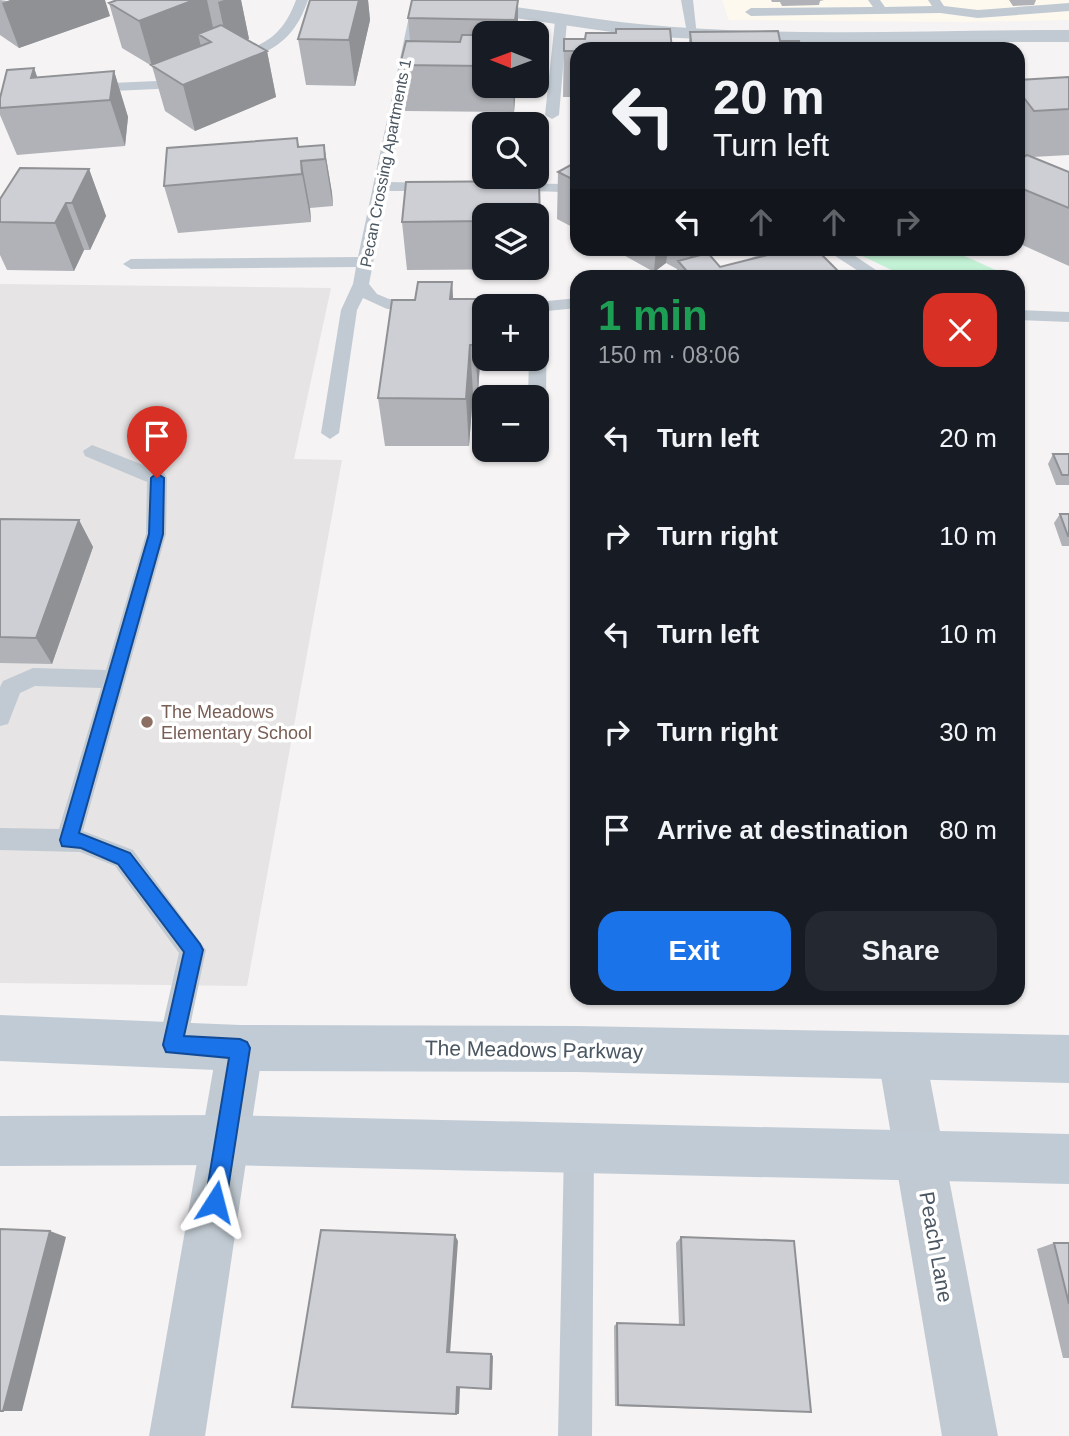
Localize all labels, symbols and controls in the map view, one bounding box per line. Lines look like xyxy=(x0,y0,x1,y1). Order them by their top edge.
north arrow xyxy=(472,21,550,98)
map controls xyxy=(472,21,549,462)
street label: Pecan Crossing Apartments 1 xyxy=(357,57,414,269)
icon: left xyxy=(598,70,689,161)
text: 20 m xyxy=(713,70,825,124)
button: search xyxy=(472,112,549,189)
text: Turn left xyxy=(713,127,829,163)
button: layers xyxy=(472,203,549,280)
icon: left xyxy=(669,203,707,241)
icon: ahead xyxy=(742,203,780,241)
icon: ahead xyxy=(815,203,853,241)
icon: right xyxy=(888,203,926,241)
text: 1 min xyxy=(598,292,708,339)
button: close xyxy=(923,293,997,367)
button: + xyxy=(472,294,549,371)
text: 150 m · 08:06 xyxy=(598,342,740,368)
button: − xyxy=(472,385,549,462)
pin xyxy=(127,406,187,478)
icon: arrive xyxy=(138,417,176,455)
icon: left xyxy=(598,419,636,457)
text: Turn left xyxy=(657,423,759,453)
text: 20 m xyxy=(939,423,997,453)
icon: right xyxy=(598,517,636,555)
text: Turn right xyxy=(657,521,778,551)
text: 10 m xyxy=(939,521,997,551)
icon: left xyxy=(598,615,636,653)
text: Turn left xyxy=(657,619,759,649)
text: 10 m xyxy=(939,619,997,649)
place label: The Meadows Elementary School xyxy=(161,702,312,743)
icon: right xyxy=(598,713,636,751)
marker: The Meadows Elementary School xyxy=(139,714,155,730)
text: Turn right xyxy=(657,717,778,747)
text: 30 m xyxy=(939,717,997,747)
icon: arrive xyxy=(598,811,636,849)
text: Arrive at destination xyxy=(657,815,908,845)
text: 80 m xyxy=(939,815,997,845)
button: Exit xyxy=(598,911,791,991)
button: Share xyxy=(805,911,997,991)
street label: The Meadows Parkway xyxy=(425,1036,644,1063)
position arrow xyxy=(178,1165,252,1239)
street label: Peach Lane xyxy=(915,1190,958,1304)

